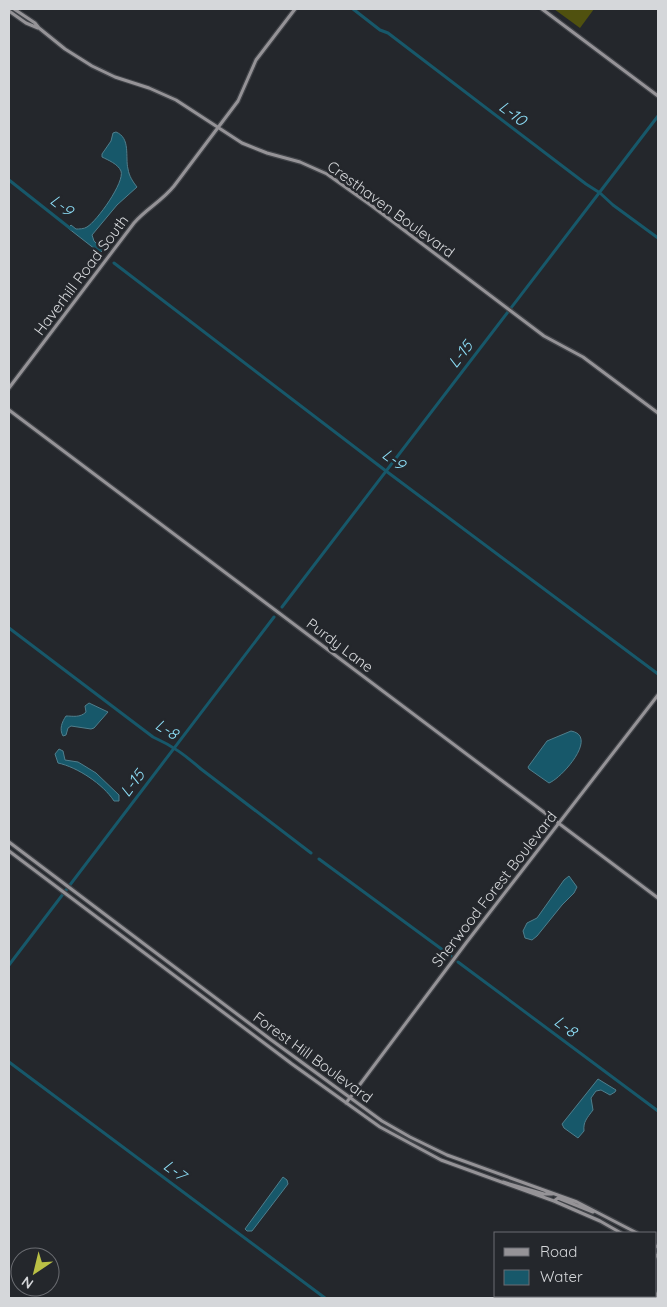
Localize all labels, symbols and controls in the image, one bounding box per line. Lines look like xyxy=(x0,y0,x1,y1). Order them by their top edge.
water label: L-10 xyxy=(495,96,532,131)
street label: Cresthaven Boulevard xyxy=(324,156,458,262)
water label: L-9 xyxy=(47,190,79,221)
street label: Haverhill Road South xyxy=(30,211,132,339)
water label: L-15 xyxy=(443,335,478,371)
water label: L-9 xyxy=(379,444,411,475)
street label: Purdy Lane xyxy=(303,614,377,676)
water label: L-8 xyxy=(152,714,183,744)
water label: L-15 xyxy=(115,764,150,800)
street label: Sherwood Forest Boulevard xyxy=(427,807,561,971)
street label: Forest Hill Boulevard xyxy=(250,1007,376,1107)
water label: L-8 xyxy=(551,1011,582,1042)
water label: L-7 xyxy=(160,1155,192,1187)
legend xyxy=(494,1232,657,1297)
text: Road xyxy=(540,1242,577,1261)
north arrow xyxy=(10,1247,60,1297)
text: Water xyxy=(540,1267,583,1286)
text: N xyxy=(18,1272,37,1293)

